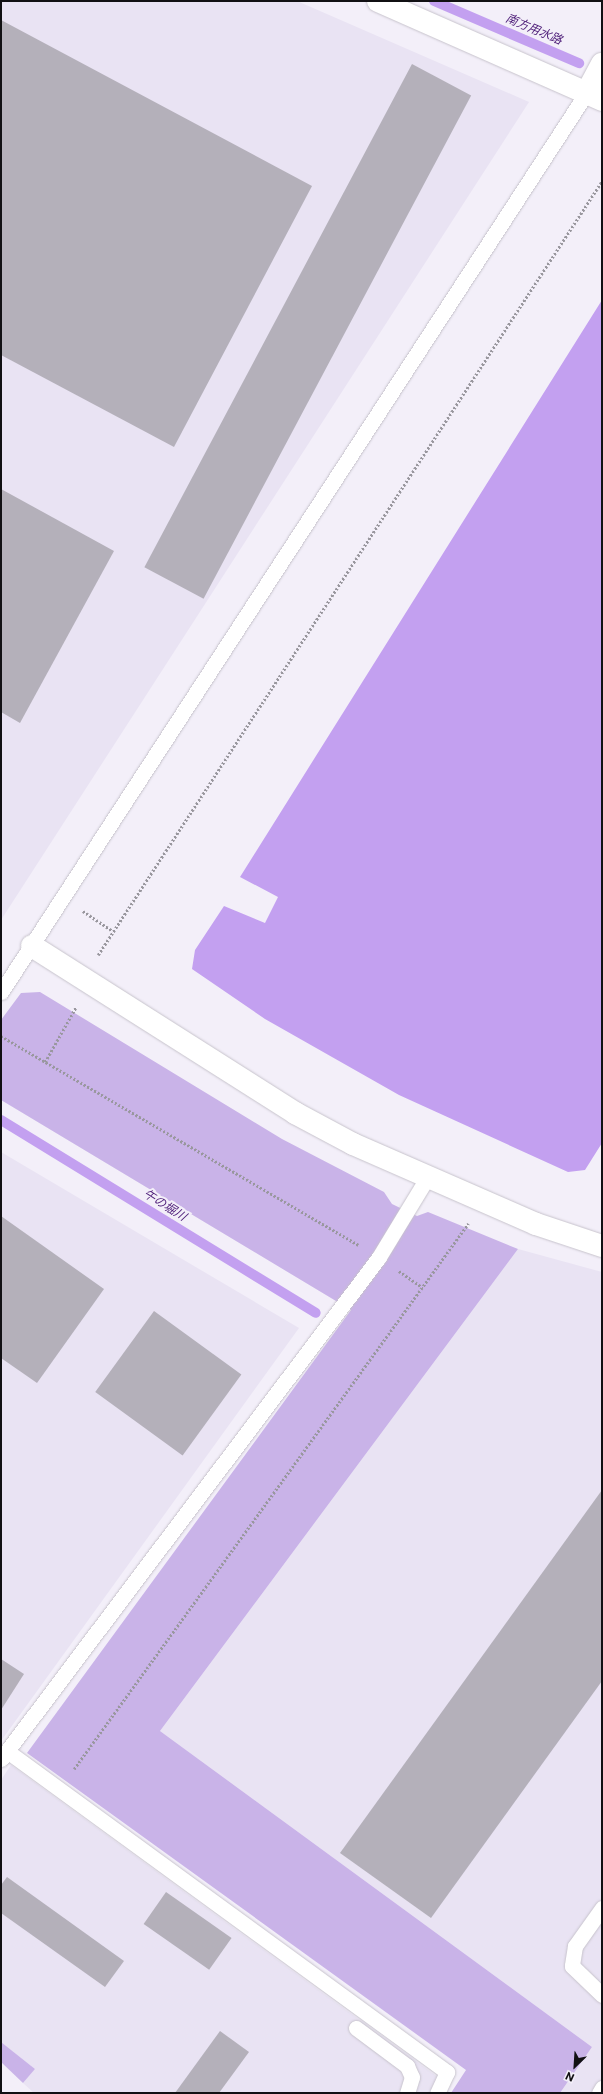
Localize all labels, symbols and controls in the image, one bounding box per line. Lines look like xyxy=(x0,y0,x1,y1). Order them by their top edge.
water label: 南方用水路 xyxy=(504,11,564,47)
water label: 午の堀川 xyxy=(141,1186,189,1224)
north arrow xyxy=(555,2046,595,2086)
text: N xyxy=(563,2070,576,2085)

